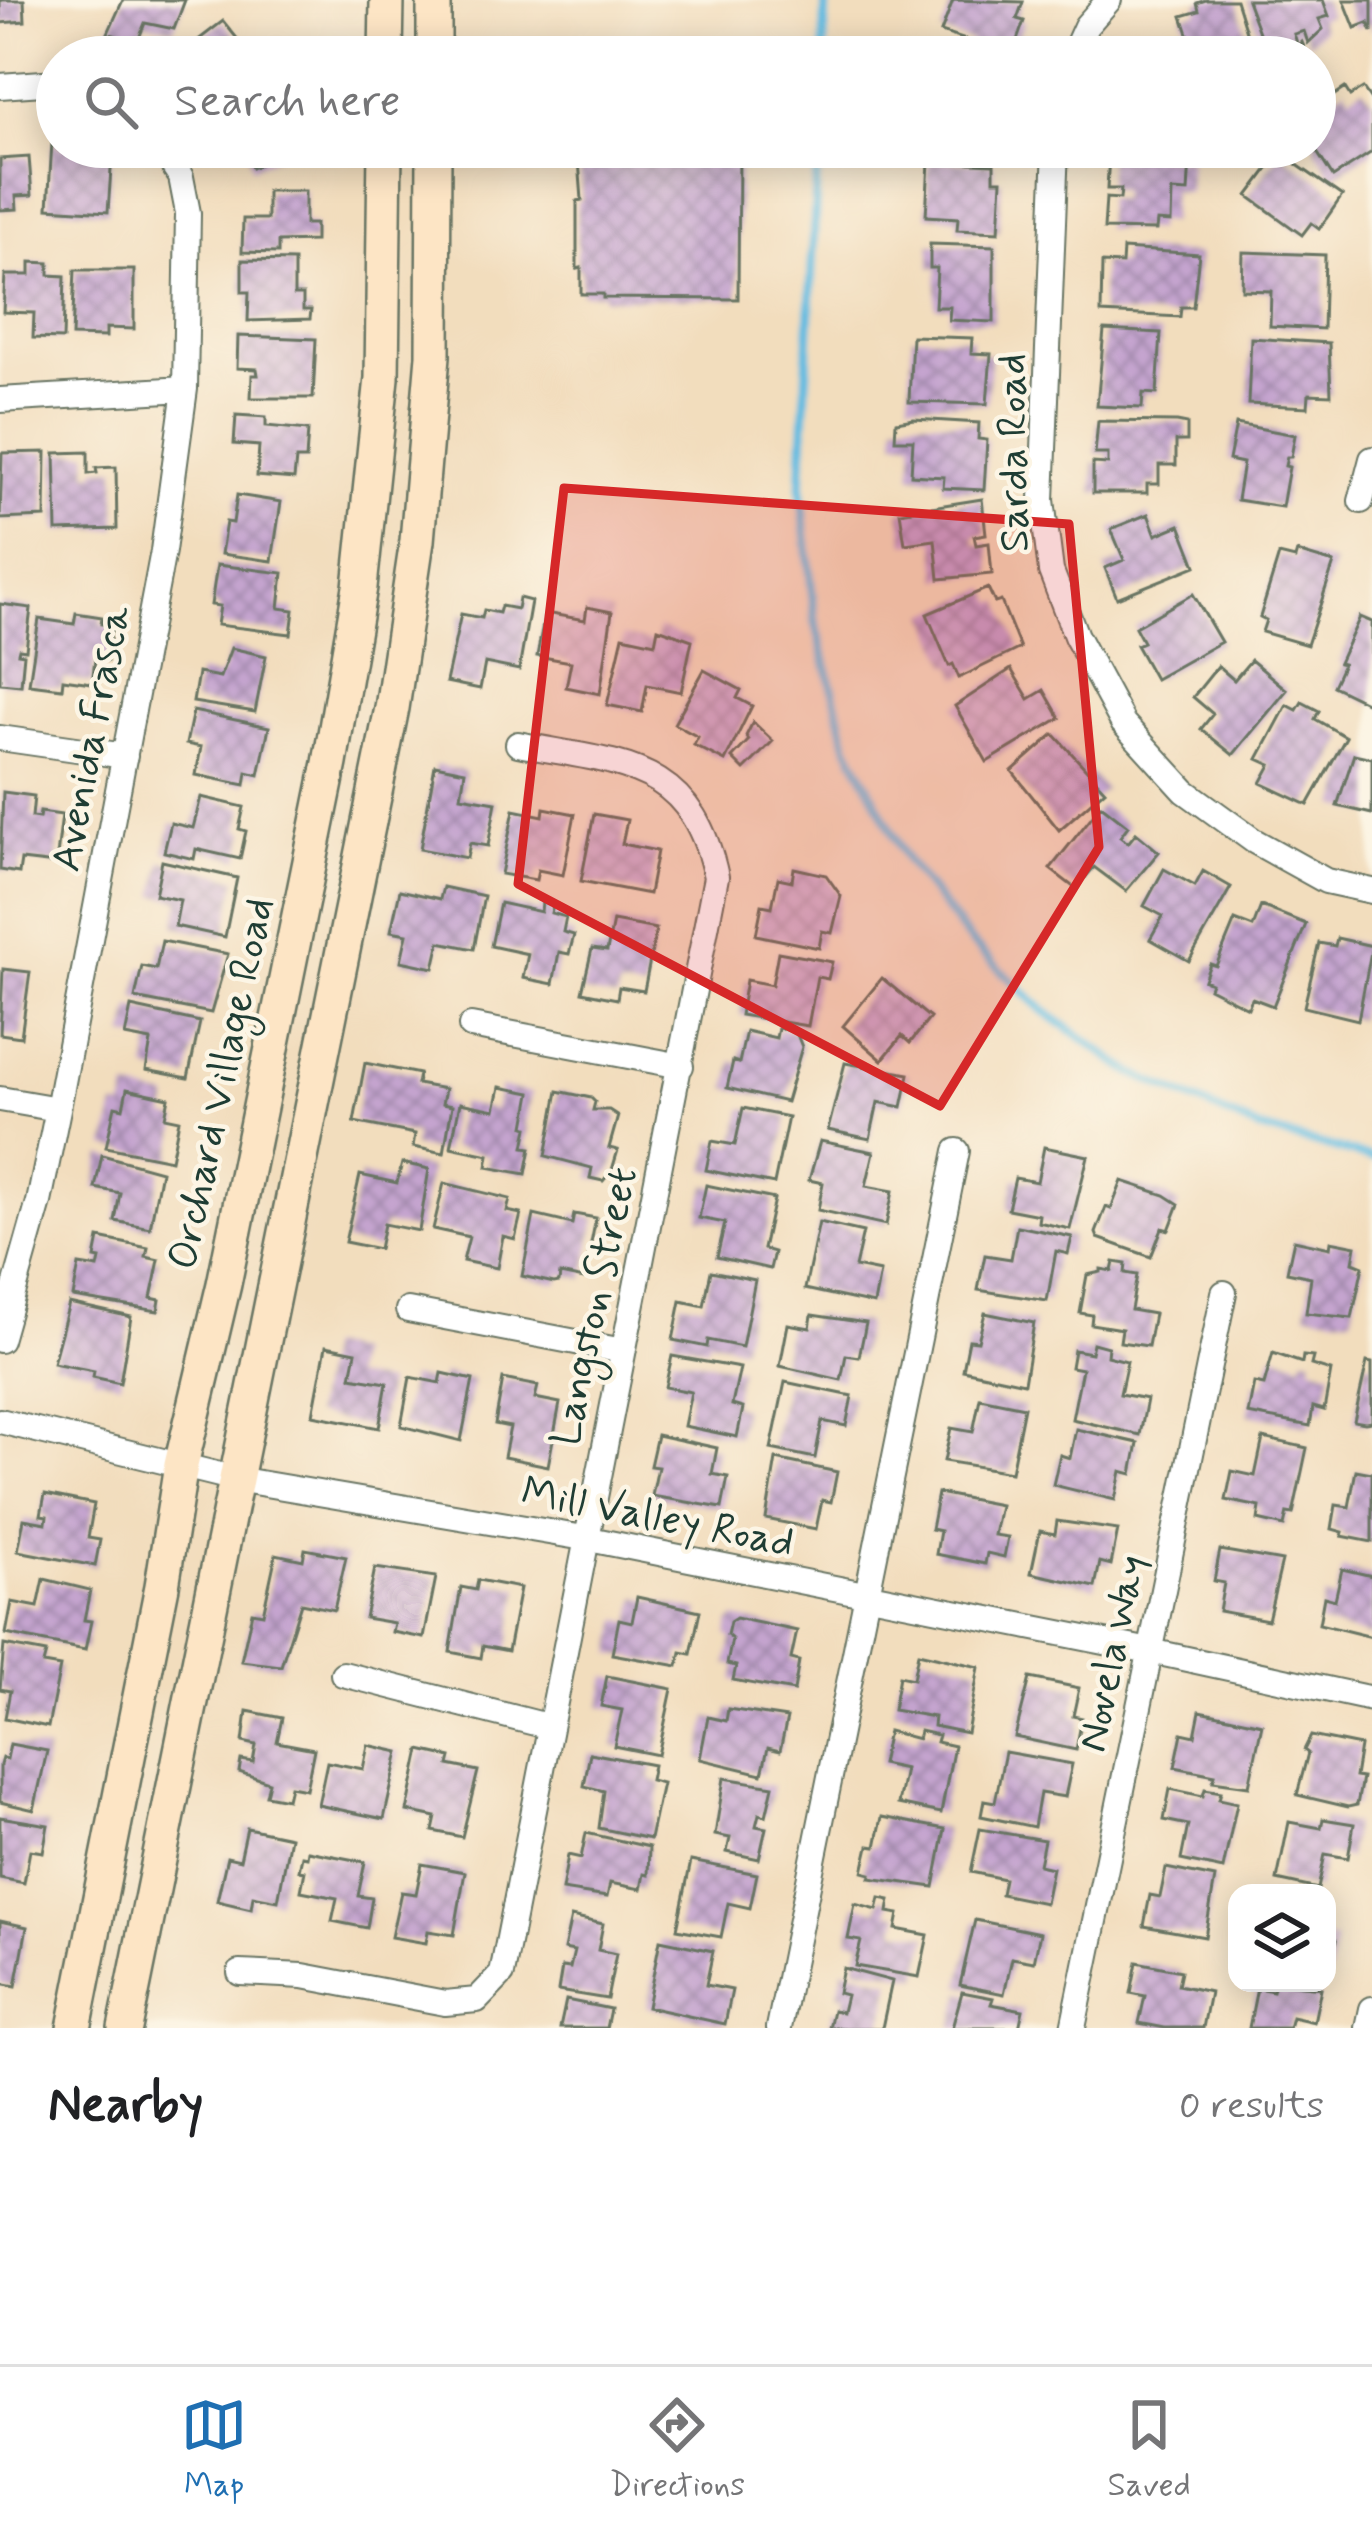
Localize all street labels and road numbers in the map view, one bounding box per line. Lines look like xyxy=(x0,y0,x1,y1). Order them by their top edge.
street label: Sarda Road xyxy=(985,353,1044,553)
street label: Avenida Frasca xyxy=(40,600,145,876)
street label: Orchard Village Road xyxy=(156,893,292,1275)
street label: Langston Street xyxy=(539,1162,655,1452)
street label: Mill Valley Road xyxy=(516,1465,798,1572)
street label: Novela Way xyxy=(1066,1550,1161,1757)

